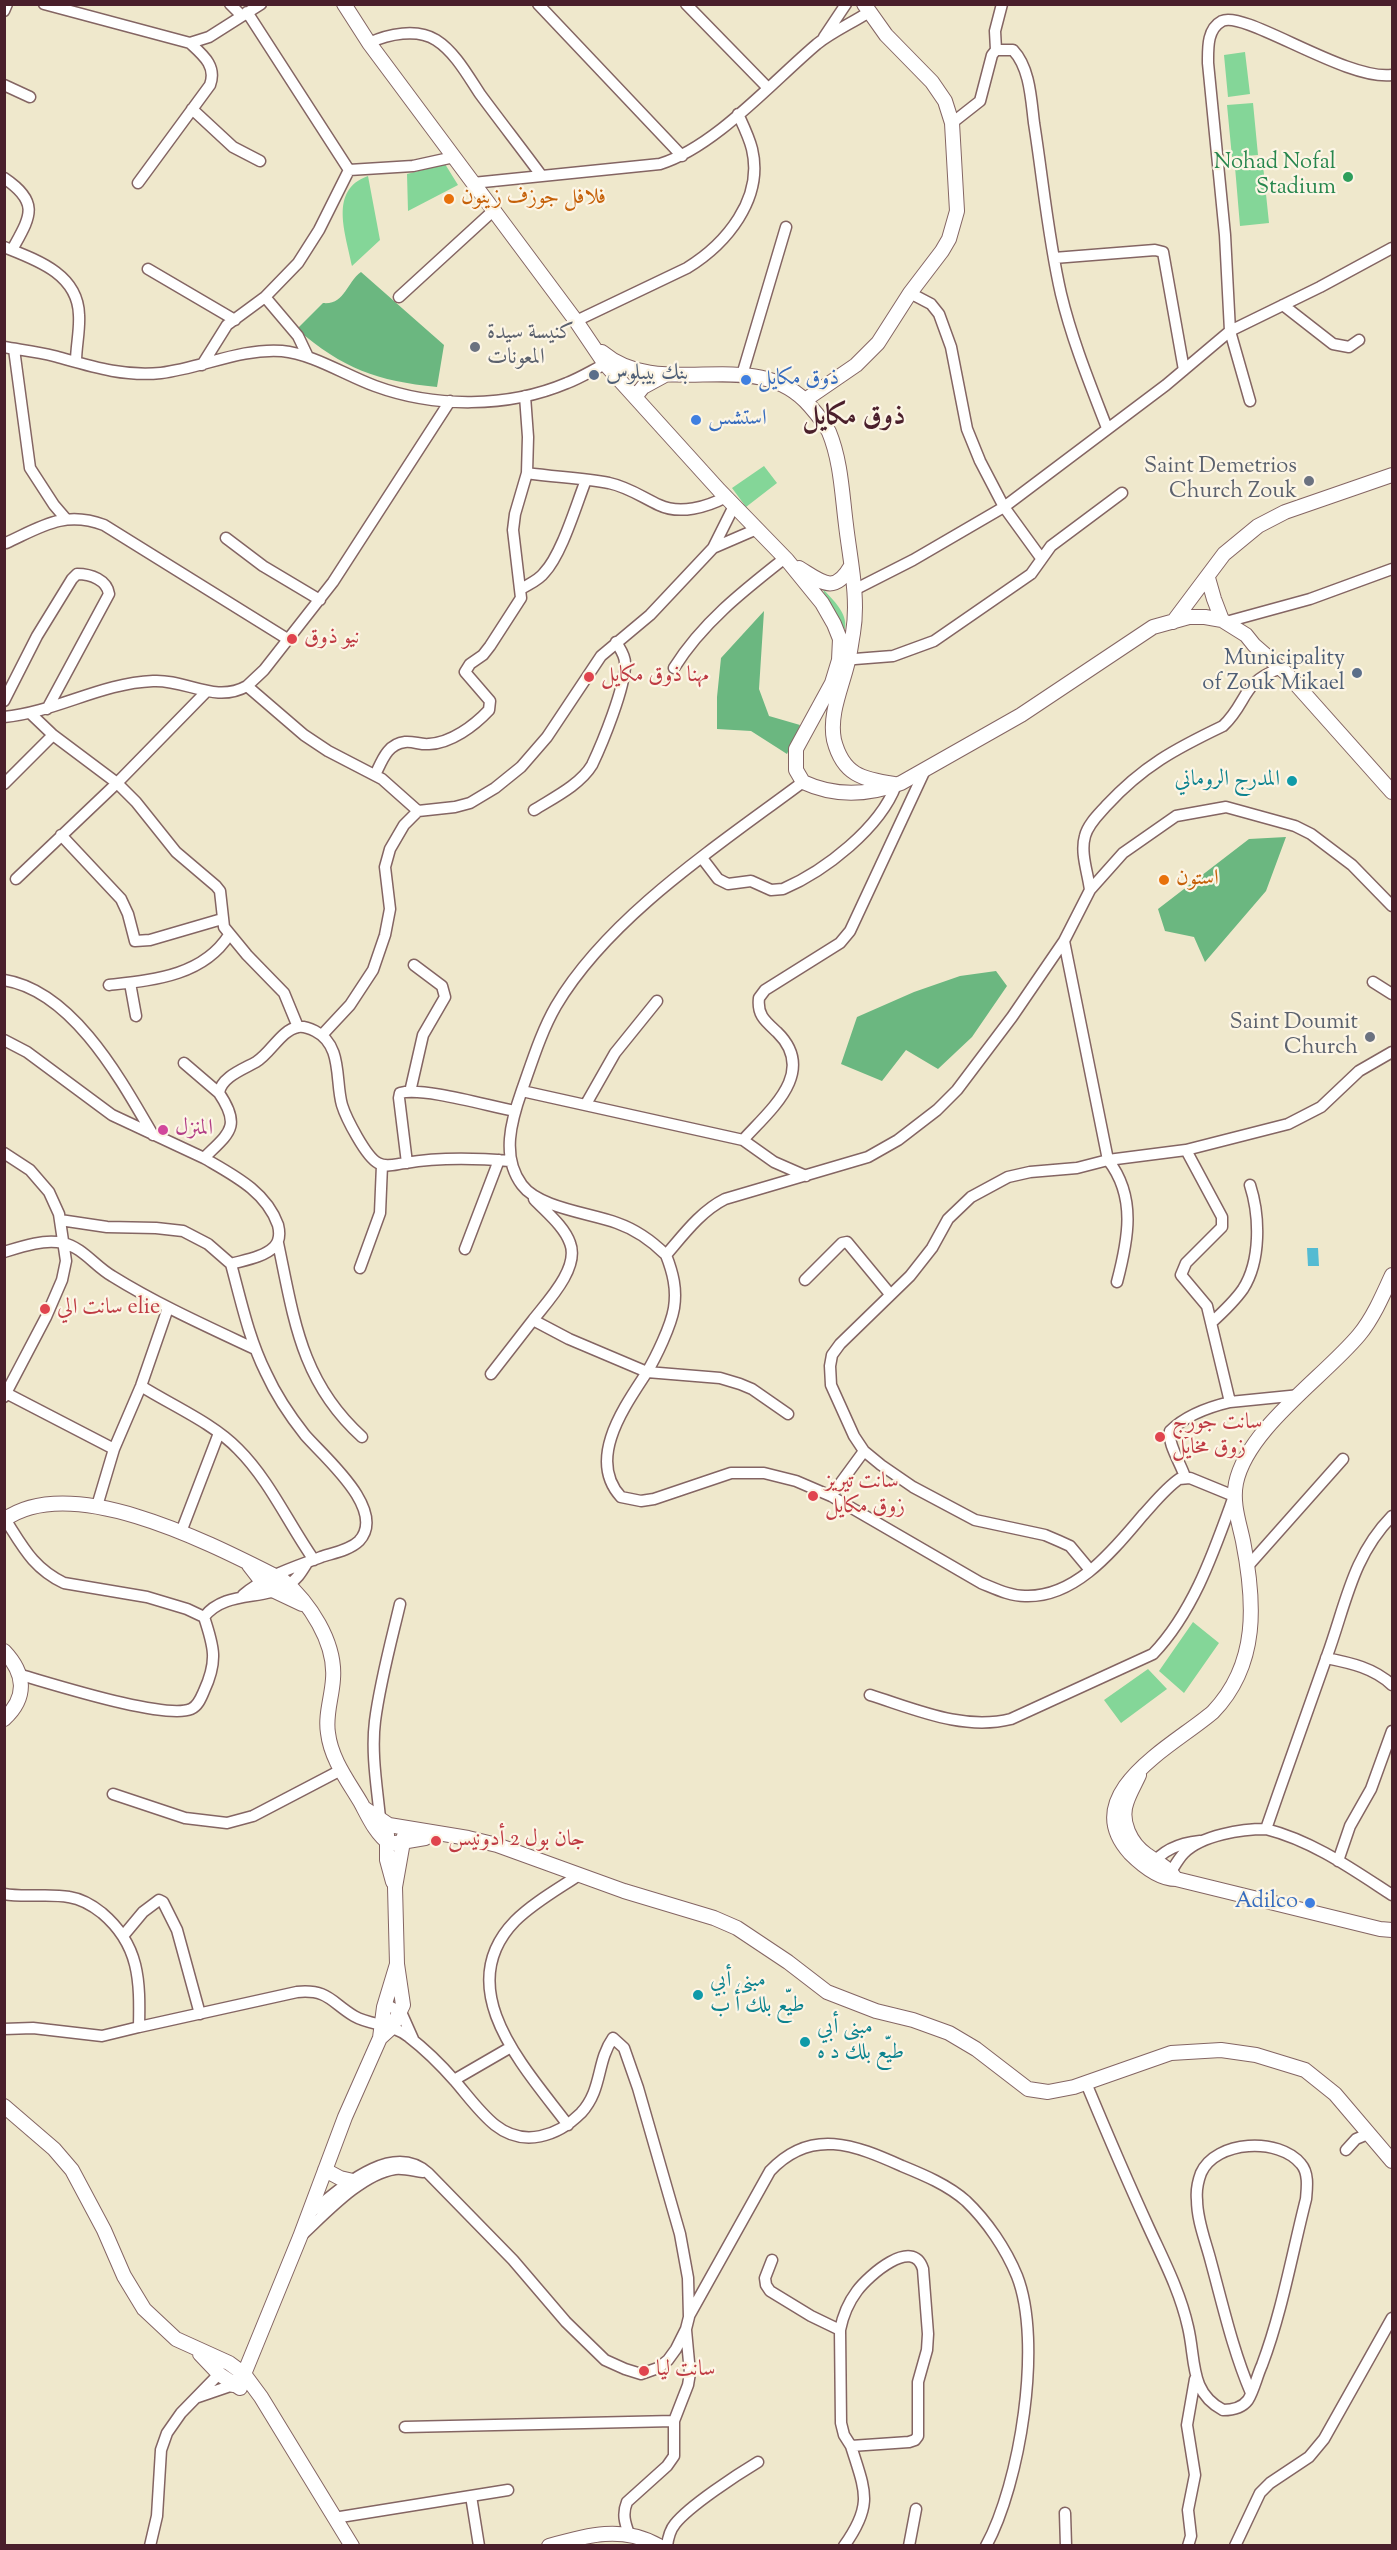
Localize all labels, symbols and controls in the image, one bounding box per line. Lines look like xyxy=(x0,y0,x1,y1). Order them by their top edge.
place label: Nohad Nofal Stadium xyxy=(1214,151,1336,202)
marker: Nohad Nofal Stadium xyxy=(1341,170,1355,184)
place label: فلافل جوزف زينون xyxy=(461,186,606,212)
marker: فلافل جوزف زينون xyxy=(442,192,456,206)
place label: كنيسة سيدة المعونات xyxy=(487,321,574,372)
marker: كنيسة سيدة المعونات xyxy=(468,340,482,354)
place label: بنك بيبلوس xyxy=(606,362,688,388)
place label: ذوق مكايل xyxy=(758,367,839,393)
marker: بنك بيبلوس xyxy=(587,368,601,382)
marker: ذوق مكايل xyxy=(739,373,753,387)
district label: ذوق مكايل xyxy=(802,402,906,436)
place label: استشس xyxy=(708,407,767,433)
marker: استشس xyxy=(689,413,703,427)
place label: Saint Demetrios Church Zouk xyxy=(1144,455,1297,506)
marker: Saint Demetrios Church Zouk xyxy=(1302,474,1316,488)
place label: نيو ذوق xyxy=(304,626,360,652)
marker: نيو ذوق xyxy=(285,632,299,646)
place label: Municipality of Zouk Mikael xyxy=(1202,647,1345,698)
place label: مهنا ذوق مكايل xyxy=(601,664,709,690)
marker: Municipality of Zouk Mikael xyxy=(1350,666,1364,680)
marker: مهنا ذوق مكايل xyxy=(582,670,596,684)
place label: المدرج الروماني xyxy=(1175,768,1280,794)
marker: المدرج الروماني xyxy=(1285,774,1299,788)
place label: استون xyxy=(1176,867,1219,893)
marker: استون xyxy=(1157,873,1171,887)
place label: Saint Doumit Church xyxy=(1230,1011,1358,1062)
marker: Saint Doumit Church xyxy=(1363,1030,1377,1044)
place label: المنزل xyxy=(175,1117,213,1143)
marker: المنزل xyxy=(156,1123,170,1137)
place label: سانت الي elie xyxy=(57,1296,160,1322)
marker: سانت الي elie xyxy=(38,1302,52,1316)
place label: سانت جورج زوق مخايل xyxy=(1172,1411,1263,1462)
marker: سانت جورج زوق مخايل xyxy=(1153,1430,1167,1444)
place label: سانت تيريز زوق مكايل xyxy=(825,1470,905,1522)
marker: سانت تيريز زوق مكايل xyxy=(806,1489,820,1503)
place label: جان بول 2 أدونيس xyxy=(448,1828,585,1854)
marker: جان بول 2 أدونيس xyxy=(429,1834,443,1848)
place label: Adilco xyxy=(1235,1890,1298,1916)
marker: Adilco xyxy=(1303,1896,1317,1910)
place label: مبنى أبي طيّع بلك أ ب xyxy=(710,1969,805,2020)
marker: مبنى أبي طيّع بلك أ ب xyxy=(691,1988,705,2002)
place label: مبنى أبي طيّع بلك د ه xyxy=(817,2016,904,2068)
marker: مبنى أبي طيّع بلك د ه xyxy=(798,2035,812,2049)
place label: سانت ليا xyxy=(656,2358,715,2384)
marker: سانت ليا xyxy=(637,2364,651,2378)

